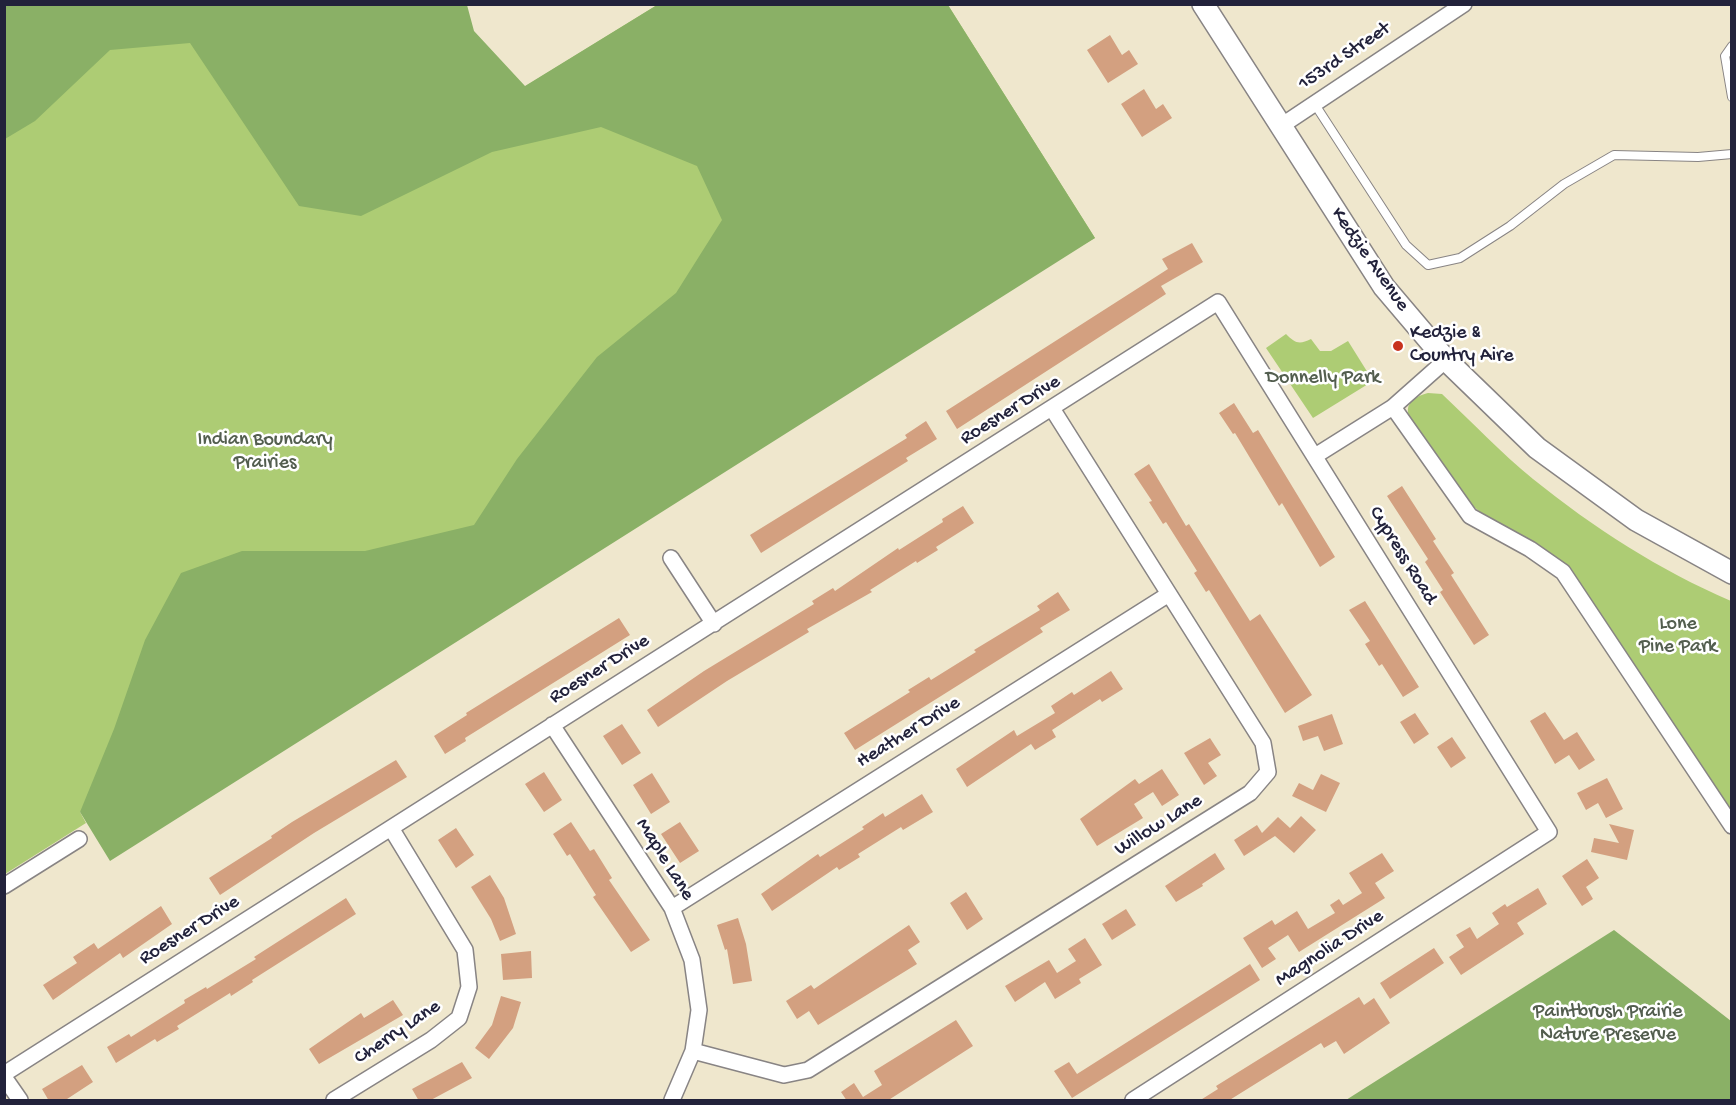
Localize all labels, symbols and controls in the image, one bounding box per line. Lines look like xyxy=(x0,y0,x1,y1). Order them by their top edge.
street label: 153rd Street xyxy=(1294,17,1396,97)
street label: Kedzie Avenue xyxy=(1324,203,1414,317)
place label: Kedzie & Country Aire xyxy=(1410,322,1513,369)
marker: Kedzie & Country Aire xyxy=(1391,339,1405,353)
park label: Donnelly Park xyxy=(1266,367,1380,391)
street label: Roesner Drive xyxy=(956,371,1066,451)
park label: Indian Boundary Prairies xyxy=(198,429,332,476)
street label: Cypress Road xyxy=(1362,503,1442,609)
park label: Lone Pine Park xyxy=(1639,613,1717,660)
street label: Roesner Drive xyxy=(545,630,655,710)
street label: Heather Drive xyxy=(853,692,965,774)
street label: Willow Lane xyxy=(1111,790,1207,862)
street label: Maple Lane xyxy=(629,814,699,906)
street label: Roesner Drive xyxy=(135,891,245,971)
street label: Magnolia Drive xyxy=(1271,905,1389,993)
street label: Cherry Lane xyxy=(350,995,446,1071)
park label: Paintbrush Prairie Nature Preserve xyxy=(1533,1001,1683,1048)

